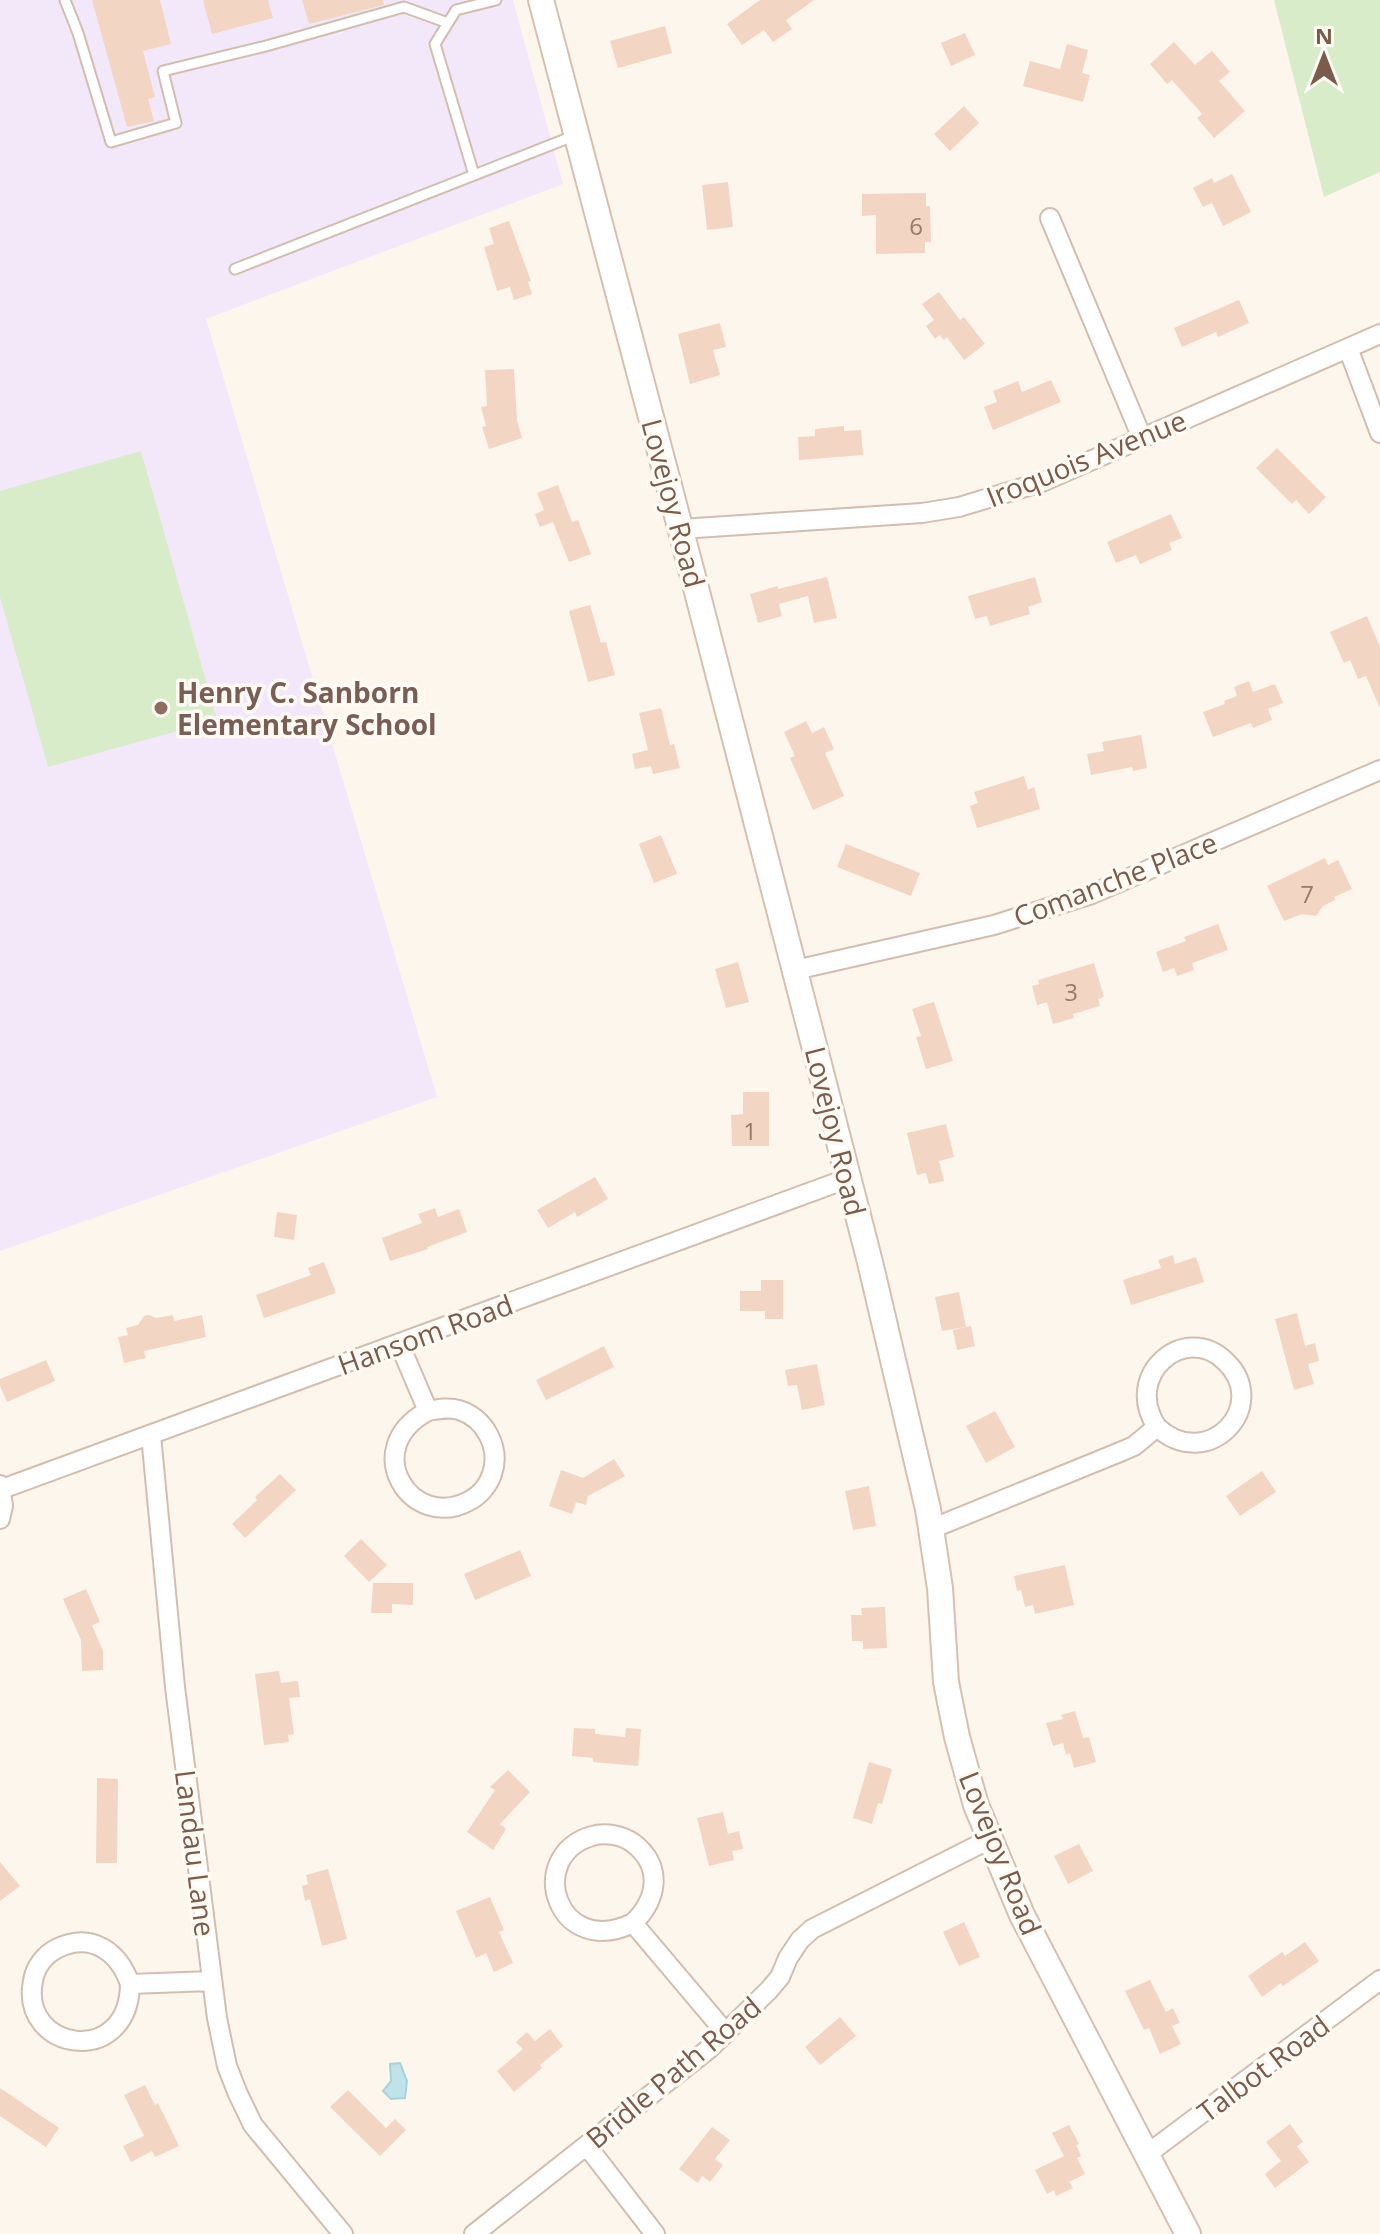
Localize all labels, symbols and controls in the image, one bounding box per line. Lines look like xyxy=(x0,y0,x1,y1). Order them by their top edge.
north arrow xyxy=(1284,16,1364,96)
text: N xyxy=(1315,20,1333,50)
house number: 6 xyxy=(909,209,923,242)
street label: Iroquois Avenue xyxy=(980,401,1192,515)
street label: Lovejoy Road xyxy=(633,414,715,592)
place label: Henry C. Sanborn Elementary School xyxy=(177,673,437,743)
marker: Henry C. Sanborn Elementary School xyxy=(152,699,170,717)
street label: Comanche Place xyxy=(1008,823,1222,935)
house number: 7 xyxy=(1300,877,1314,910)
house number: 3 xyxy=(1064,975,1078,1008)
street label: Lovejoy Road xyxy=(797,1042,875,1220)
house number: 1 xyxy=(743,1114,757,1147)
street label: Hansom Road xyxy=(332,1285,518,1383)
street label: Lovejoy Road xyxy=(951,1766,1051,1940)
street label: Landau Lane xyxy=(167,1768,225,1938)
street label: Bridle Path Road xyxy=(578,1988,768,2156)
street label: Talbot Road xyxy=(1189,2006,1337,2130)

